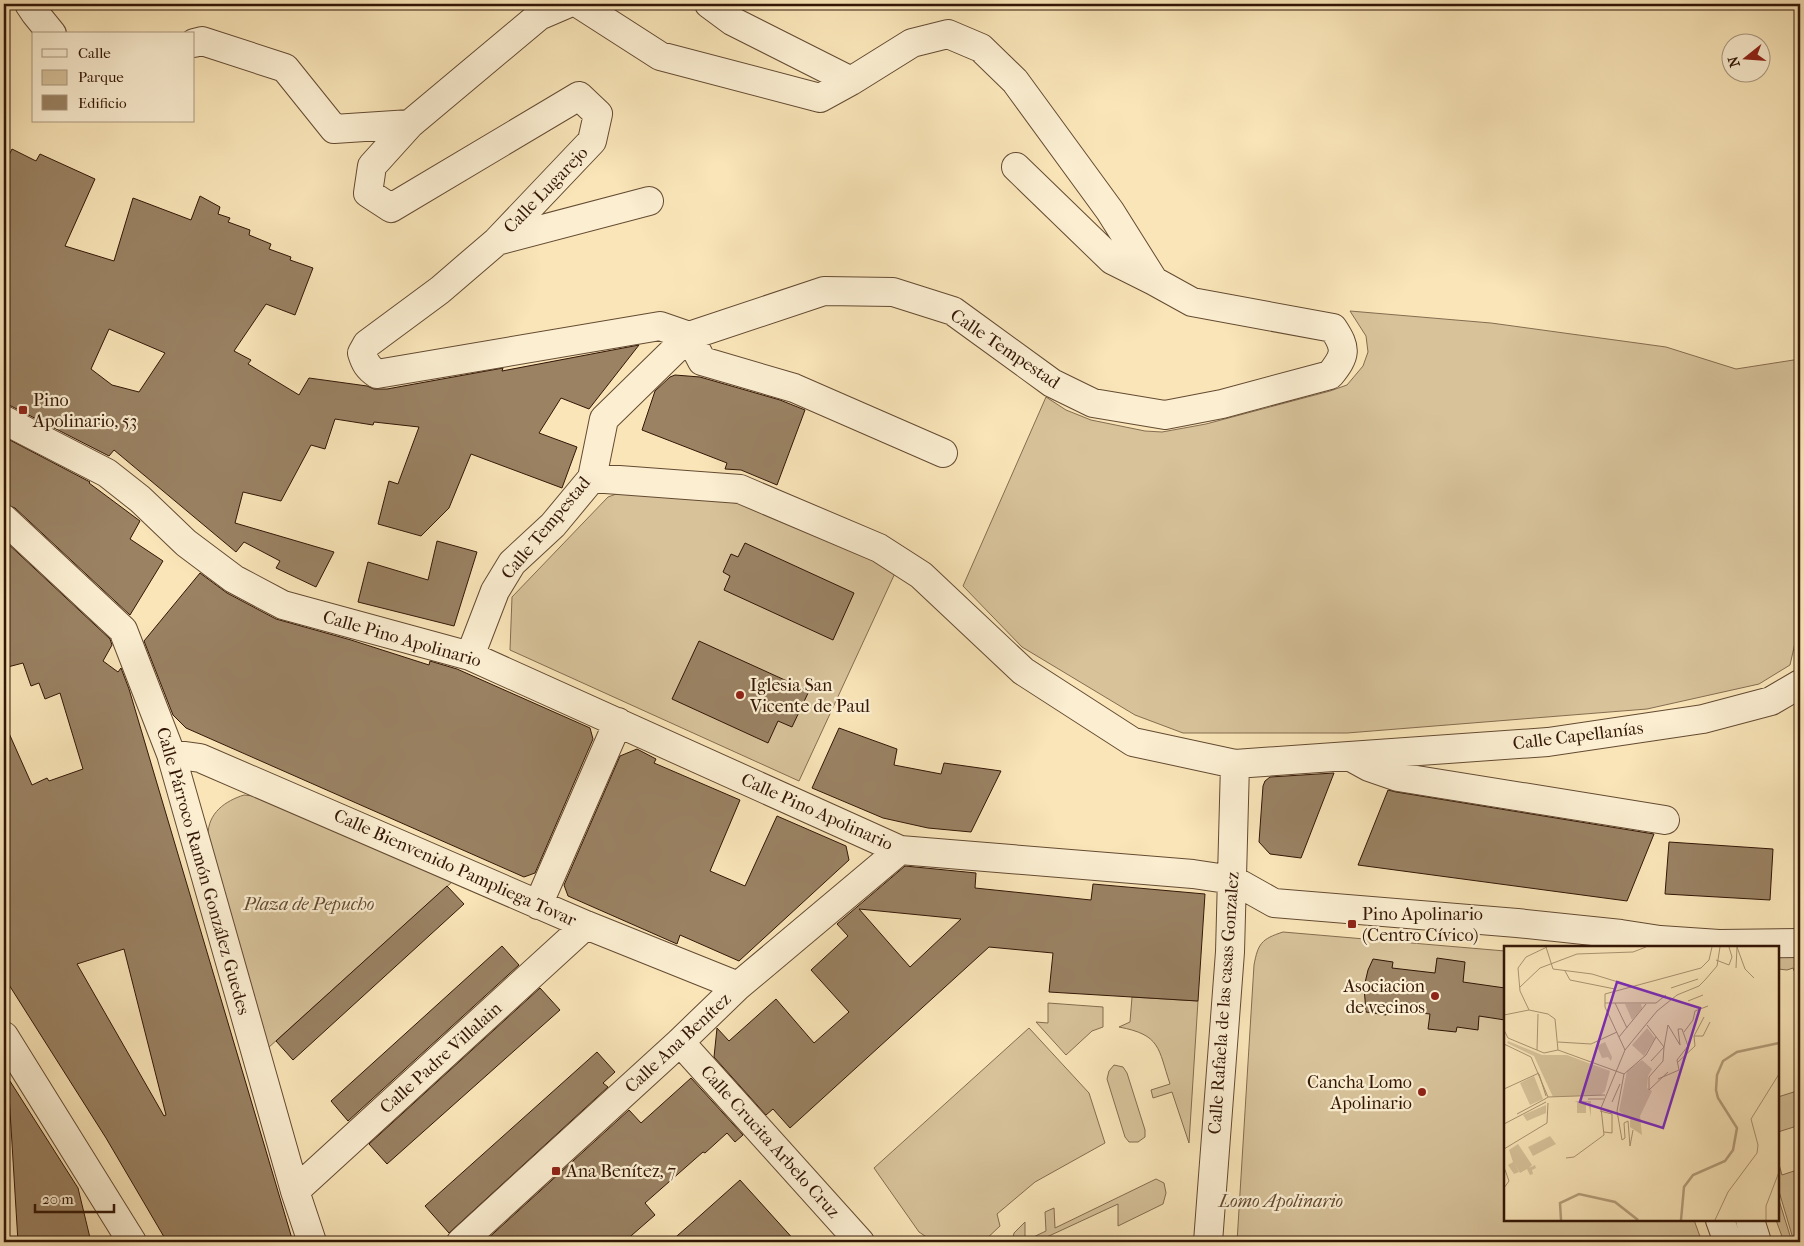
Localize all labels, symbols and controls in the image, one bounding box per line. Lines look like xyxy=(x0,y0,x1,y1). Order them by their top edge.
legend xyxy=(32,32,195,122)
north arrow xyxy=(1722,32,1772,82)
text: Calle xyxy=(78,44,111,62)
text: N xyxy=(1724,54,1744,69)
text: Parque xyxy=(78,68,124,86)
text: Edificio xyxy=(78,94,127,112)
street label: Calle Lugarejo xyxy=(500,142,592,238)
street label: Calle Tempestad xyxy=(946,305,1064,393)
place label: Pino Apolinario, 53 xyxy=(32,390,137,432)
marker: Pino Apolinario, 53 xyxy=(17,404,29,416)
street label: Calle Tempestad xyxy=(497,472,595,584)
street label: Calle Pino Apolinario xyxy=(320,606,484,672)
place label: Iglesia San Vicente de Paul xyxy=(749,675,870,717)
marker: Iglesia San Vicente de Paul xyxy=(734,689,746,701)
street label: Calle Capellanías xyxy=(1512,718,1645,754)
street label: Calle Párroco Ramón González Guedes xyxy=(152,725,254,1018)
street label: Calle Pino Apolinario xyxy=(738,769,896,855)
street label: Calle Bienvenido Pampliega Tovar xyxy=(330,805,580,931)
street label: Calle Rafaela de las casas Gonzalez xyxy=(1204,871,1244,1135)
park label: Plaza de Pepucho xyxy=(243,894,374,915)
place label: Pino Apolinario (Centro Cívico) xyxy=(1362,904,1483,946)
marker: Pino Apolinario (Centro Cívico) xyxy=(1346,918,1358,930)
inset map xyxy=(1504,946,1779,1221)
place label: Asociacion de vecinos xyxy=(1342,976,1426,1018)
street label: Calle Ana Benítez xyxy=(621,989,735,1097)
marker: Asociacion de vecinos xyxy=(1429,990,1441,1002)
street label: Calle Padre Villalain xyxy=(376,997,507,1118)
street label: Calle Crucita Arbelo Cruz xyxy=(696,1061,844,1223)
place label: Cancha Lomo Apolinario xyxy=(1307,1072,1412,1114)
marker: Cancha Lomo Apolinario xyxy=(1416,1086,1428,1098)
place label: Ana Benítez, 7 xyxy=(565,1161,676,1182)
marker: Ana Benítez, 7 xyxy=(550,1165,562,1177)
scale bar xyxy=(35,1181,114,1213)
text: 20 m xyxy=(42,1190,74,1208)
park label: Lomo Apolinario xyxy=(1217,1191,1343,1212)

